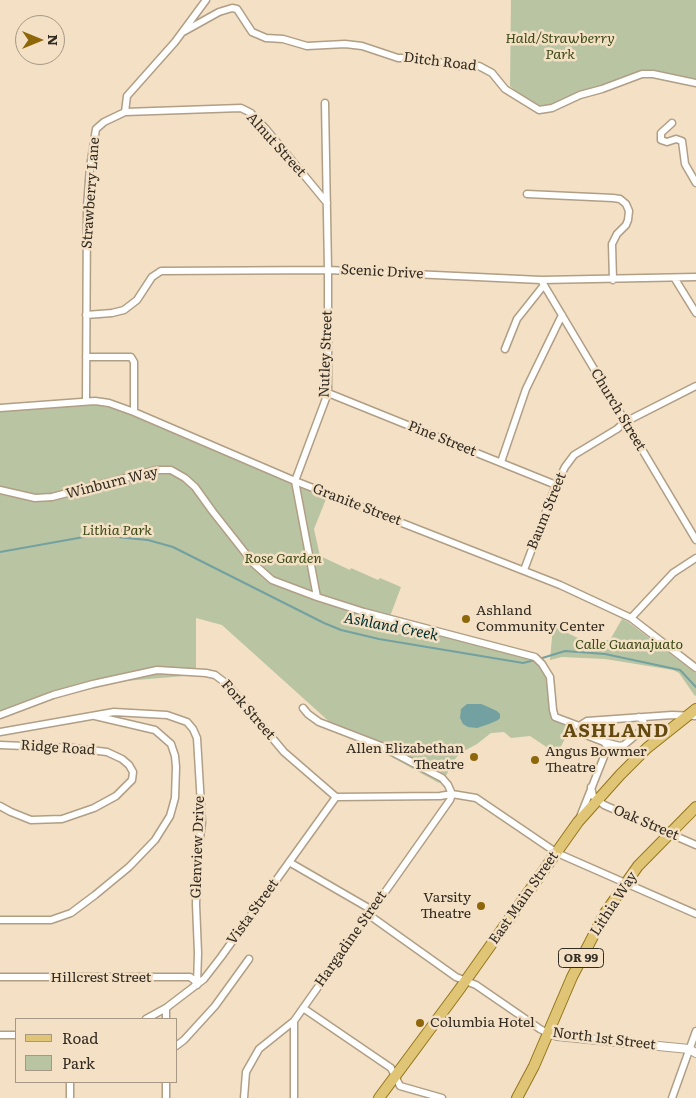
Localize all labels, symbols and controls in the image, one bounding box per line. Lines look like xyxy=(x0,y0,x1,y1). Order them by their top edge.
north arrow xyxy=(15,15,65,65)
park label: Hald/Strawberry Park xyxy=(505,31,615,64)
text: N xyxy=(44,34,64,46)
street label: Ditch Road xyxy=(403,49,477,75)
street label: Alnut Street xyxy=(243,109,309,181)
street label: Strawberry Lane xyxy=(79,137,103,249)
street label: Scenic Drive xyxy=(340,261,424,283)
street label: Nutley Street xyxy=(316,310,336,398)
street label: Church Street xyxy=(587,366,649,454)
street label: Pine Street xyxy=(405,418,479,460)
street label: Winburn Way xyxy=(64,463,160,503)
street label: Baum Street xyxy=(524,470,570,552)
street label: Granite Street xyxy=(310,480,404,530)
park label: Lithia Park xyxy=(82,523,152,539)
park label: Rose Garden xyxy=(244,551,322,567)
place label: Ashland Community Center xyxy=(476,603,604,636)
water label: Ashland Creek xyxy=(342,609,440,645)
marker: Ashland Community Center xyxy=(460,613,472,625)
park label: Calle Guanajuato xyxy=(575,637,683,653)
street label: Fork Street xyxy=(217,677,279,743)
district label: ASHLAND xyxy=(562,720,670,742)
street label: Ridge Road xyxy=(20,737,96,759)
place label: Allen Elizabethan Theatre xyxy=(346,741,464,774)
place label: Angus Bowmer Theatre xyxy=(545,744,647,776)
marker: Allen Elizabethan Theatre xyxy=(468,751,480,763)
marker: Angus Bowmer Theatre xyxy=(529,754,541,766)
street label: Glenview Drive xyxy=(188,795,208,899)
street label: Oak Street xyxy=(611,802,681,844)
street label: East Main Street xyxy=(486,849,562,947)
street label: Lithia Way xyxy=(587,869,641,939)
street label: Vista Street xyxy=(224,876,282,948)
street label: Hargadine Street xyxy=(312,888,390,990)
place label: Varsity Theatre xyxy=(420,890,471,922)
marker: Varsity Theatre xyxy=(475,900,487,912)
road number: OR 99 xyxy=(558,948,604,968)
street label: Hillcrest Street xyxy=(51,970,151,986)
place label: Columbia Hotel xyxy=(430,1015,535,1031)
marker: Columbia Hotel xyxy=(414,1017,426,1029)
legend xyxy=(15,1018,178,1083)
street label: North 1st Street xyxy=(551,1024,657,1054)
text: Road xyxy=(62,1026,98,1049)
text: Park xyxy=(62,1051,95,1074)

